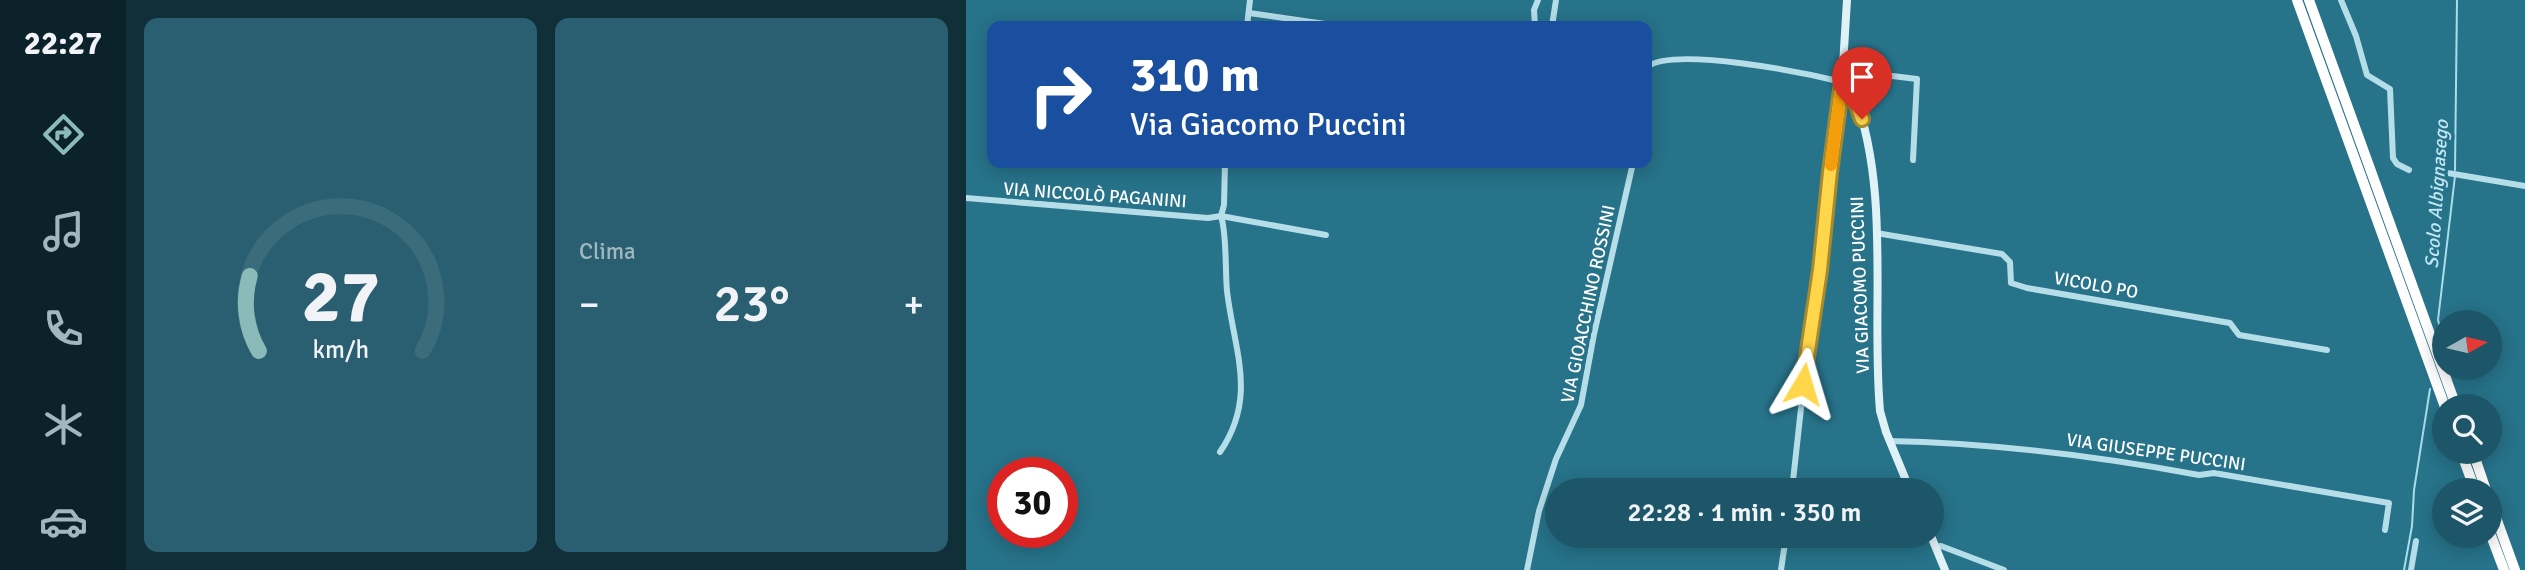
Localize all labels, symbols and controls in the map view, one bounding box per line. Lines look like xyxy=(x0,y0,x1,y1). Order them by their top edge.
text: 22:27 xyxy=(24,24,102,63)
text: 310 m xyxy=(1130,45,1260,105)
pin xyxy=(1832,47,1892,119)
icon: right xyxy=(1015,49,1106,140)
icon: arrive xyxy=(1843,58,1881,96)
text: Via Giacomo Puccini xyxy=(1130,105,1407,144)
icon: directions xyxy=(39,110,88,159)
water label: Scolo Albignasego xyxy=(2420,118,2454,269)
street label: VIA NICCOLÒ PAGANINI xyxy=(1003,178,1187,212)
street label: VIA GIACOMO PUCCINI xyxy=(1846,196,1874,374)
street label: VIA GIOACCHINO ROSSINI xyxy=(1556,203,1620,405)
icon: music xyxy=(39,207,88,256)
text: Clima xyxy=(579,237,636,266)
text: 27 xyxy=(301,253,380,342)
street label: VICOLO PO xyxy=(2052,267,2140,303)
text: 23° xyxy=(713,272,790,336)
text: − xyxy=(579,281,600,328)
text: + xyxy=(903,281,924,328)
icon: phone xyxy=(39,304,88,353)
north arrow xyxy=(2432,310,2502,380)
map controls xyxy=(2432,310,2502,548)
text: km/h xyxy=(312,334,369,365)
position arrow xyxy=(1766,347,1840,421)
button: search xyxy=(2432,394,2502,464)
icon: climate xyxy=(39,400,88,449)
street label: VIA GIUSEPPE PUCCINI xyxy=(2065,429,2247,475)
speed limit sign: 30 xyxy=(987,457,1078,548)
button: layers xyxy=(2432,478,2502,548)
icon: car xyxy=(39,497,88,546)
text: 22:28 · 1 min · 350 m xyxy=(1628,497,1861,529)

